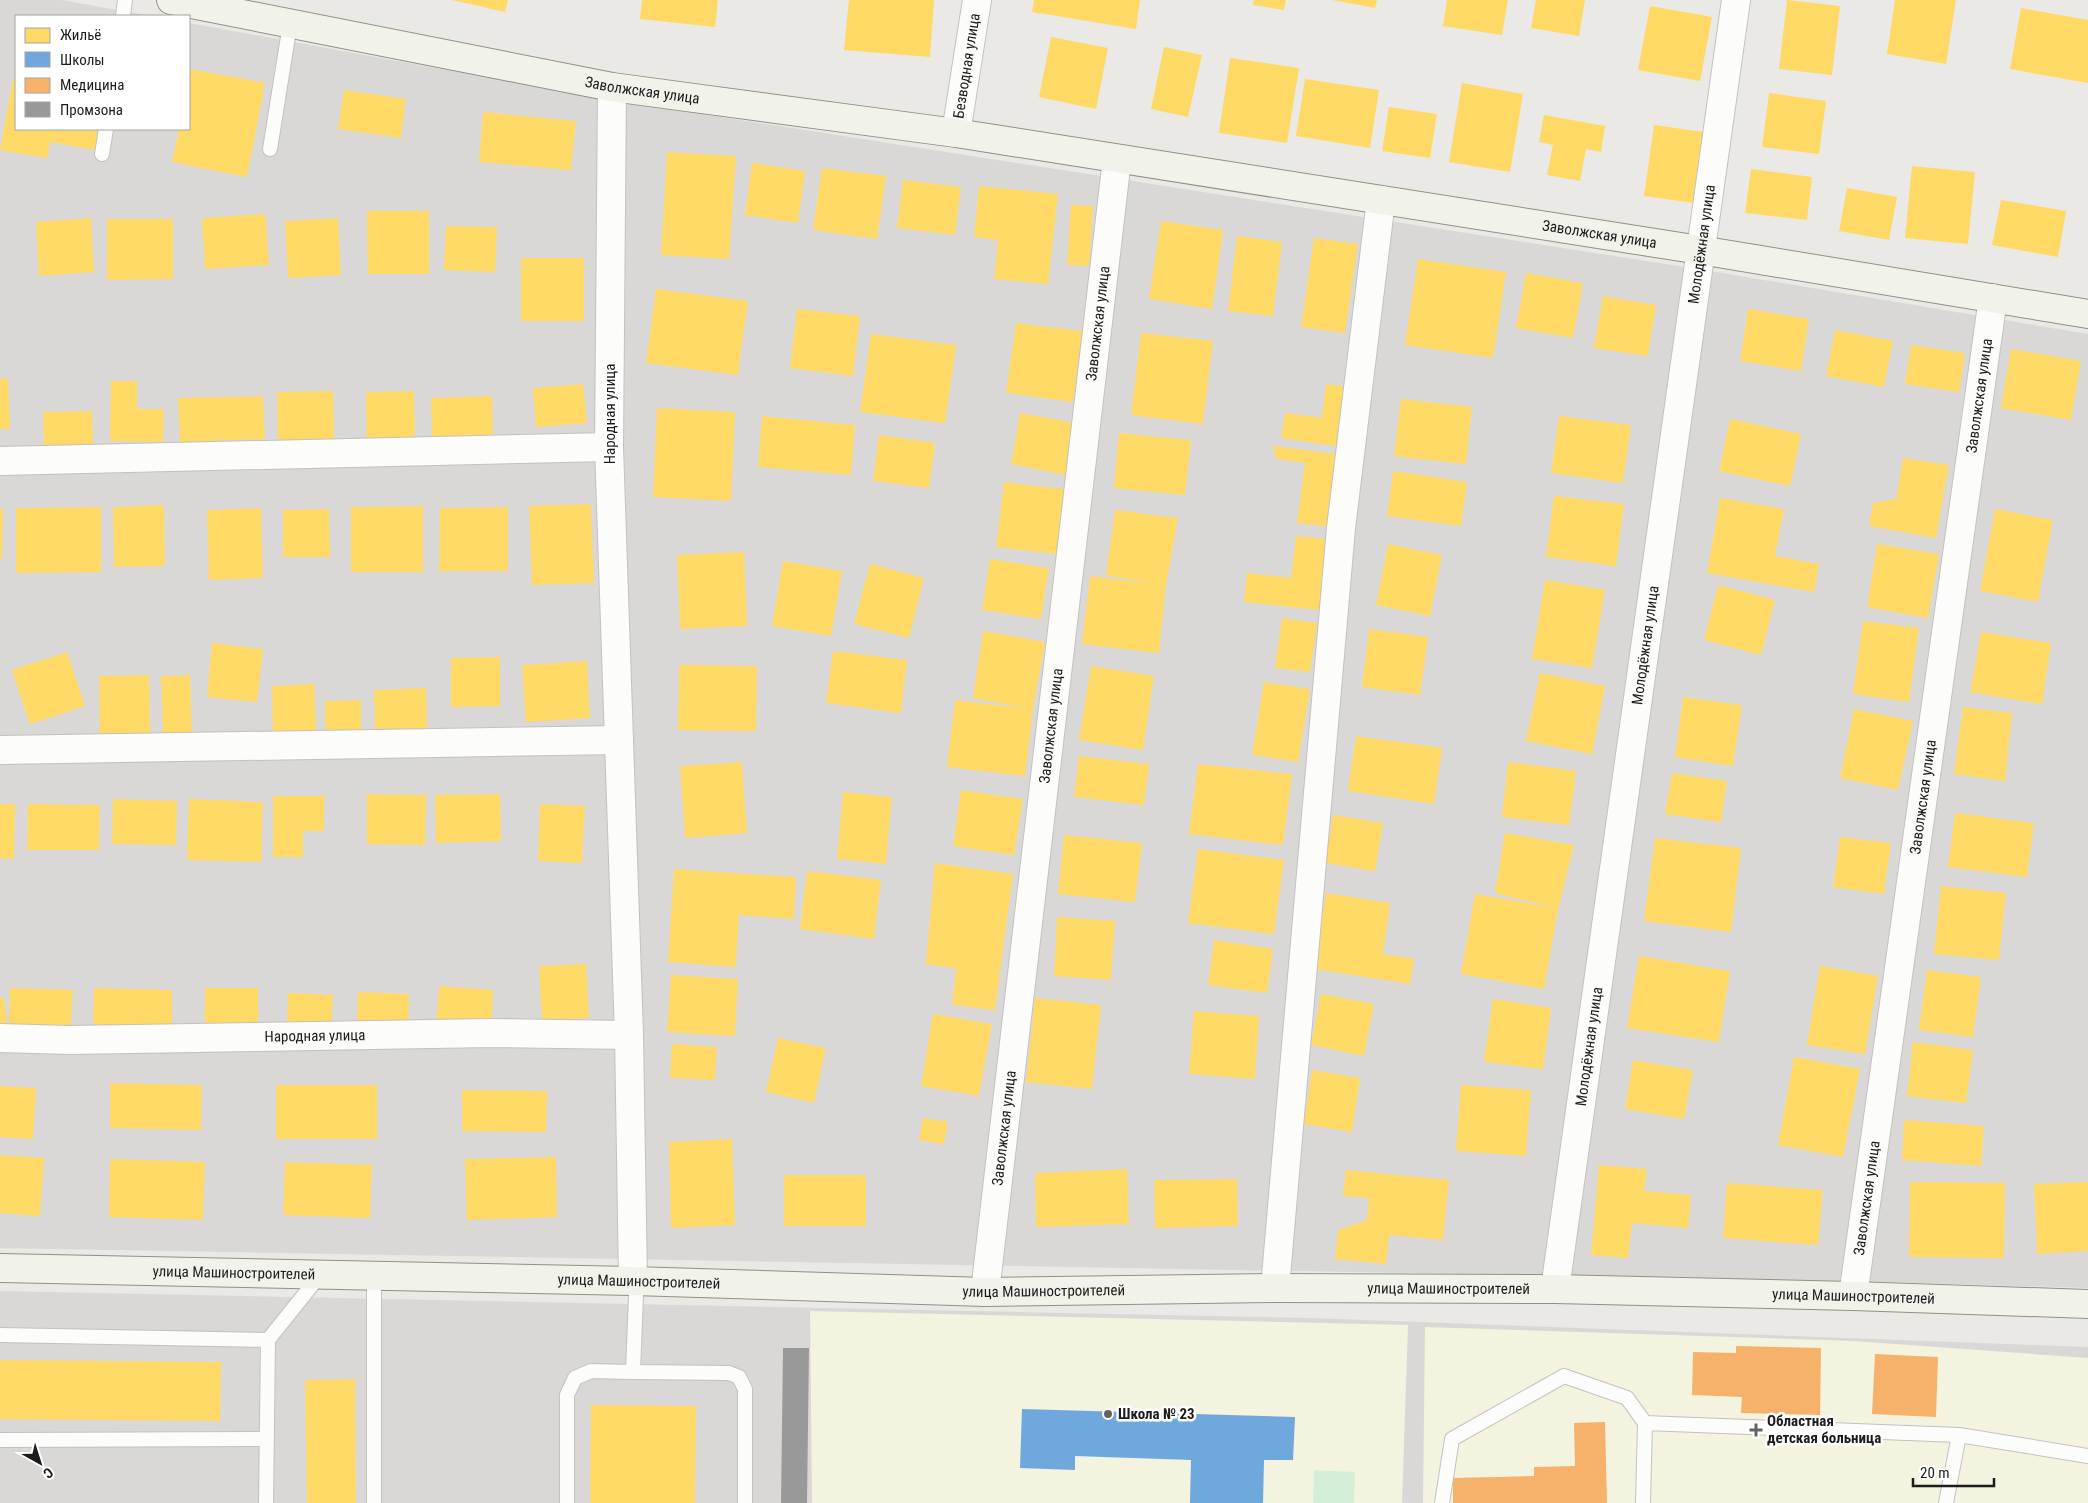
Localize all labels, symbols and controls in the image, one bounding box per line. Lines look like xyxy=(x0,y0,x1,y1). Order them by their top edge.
street label: Безводная улица xyxy=(949,12,984,120)
legend xyxy=(15,15,190,130)
text: Жильё xyxy=(60,26,101,44)
text: Школы xyxy=(60,51,105,69)
street label: Заволжская улица xyxy=(583,73,701,108)
text: Медицина xyxy=(60,76,124,94)
text: Промзона xyxy=(60,101,123,119)
street label: Молодёжная улица xyxy=(1684,183,1719,305)
street label: Заволжская улица xyxy=(1541,216,1658,252)
street label: Заволжская улица xyxy=(1082,265,1113,382)
street label: Заволжская улица xyxy=(1962,337,1996,454)
street label: Народная улица xyxy=(601,364,619,464)
street label: Молодёжная улица xyxy=(1628,584,1663,706)
street label: Заволжская улица xyxy=(1035,667,1067,784)
street label: Заволжская улица xyxy=(1906,738,1940,855)
street label: Молодёжная улица xyxy=(1572,986,1606,1107)
street label: Народная улица xyxy=(264,1026,365,1046)
street label: Заволжская улица xyxy=(988,1070,1020,1187)
street label: Заволжская улица xyxy=(1850,1139,1884,1257)
street label: улица Машиностроителей xyxy=(152,1262,315,1283)
street label: улица Машиностроителей xyxy=(557,1270,720,1293)
street label: улица Машиностроителей xyxy=(1367,1279,1530,1298)
street label: улица Машиностроителей xyxy=(962,1281,1125,1301)
street label: улица Машиностроителей xyxy=(1772,1285,1935,1308)
place label: Школа № 23 xyxy=(1118,1405,1195,1423)
marker: Школа № 23 xyxy=(1102,1408,1114,1420)
place label: Областная детская больница xyxy=(1767,1412,1881,1447)
marker: Областная детская больница xyxy=(1749,1423,1763,1437)
north arrow xyxy=(15,1438,65,1488)
scale bar xyxy=(1913,1456,1994,1488)
text: С xyxy=(40,1464,56,1482)
text: 20 m xyxy=(1920,1464,1950,1482)

